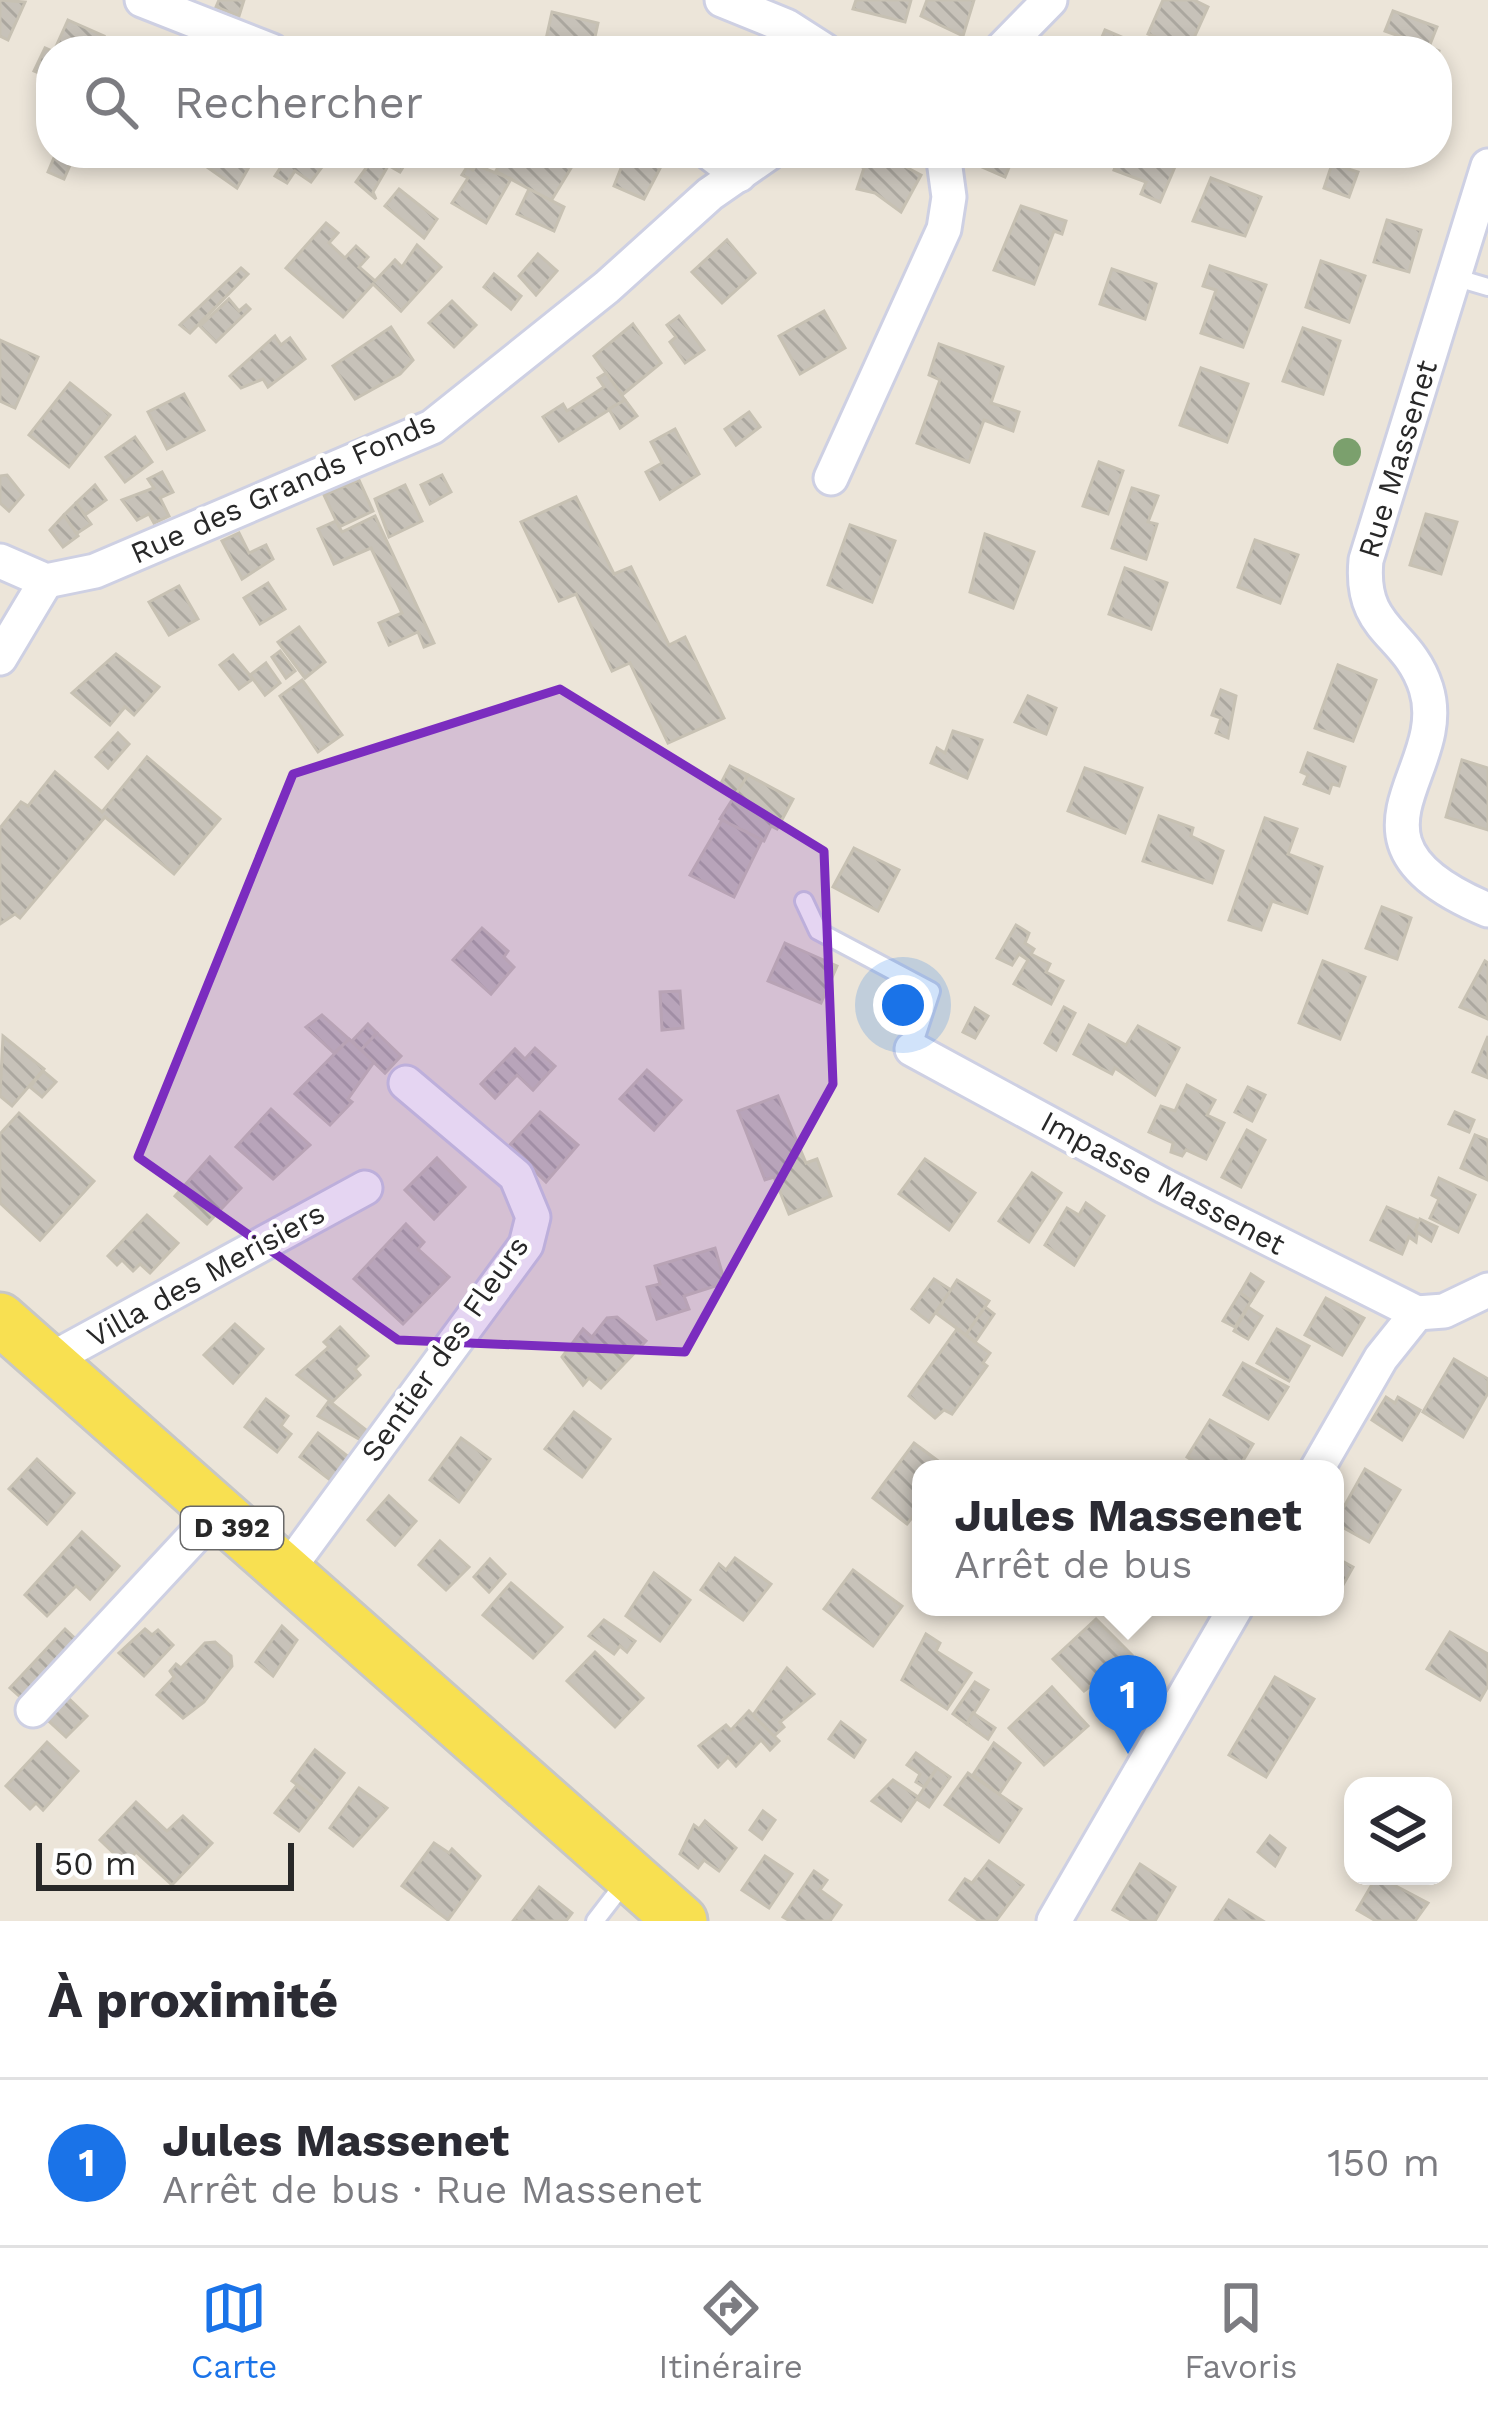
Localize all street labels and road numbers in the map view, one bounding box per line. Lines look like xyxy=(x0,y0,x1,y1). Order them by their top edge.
street label: Rue Massenet xyxy=(1351,355,1444,562)
street label: Rue des Grands Fonds xyxy=(125,405,440,571)
street label: Impasse Massenet xyxy=(1035,1103,1292,1262)
street label: Villa des Merisiers xyxy=(81,1195,331,1354)
street label: Sentier des Fleurs xyxy=(354,1229,536,1468)
road number: D 392 xyxy=(181,1507,283,1549)

